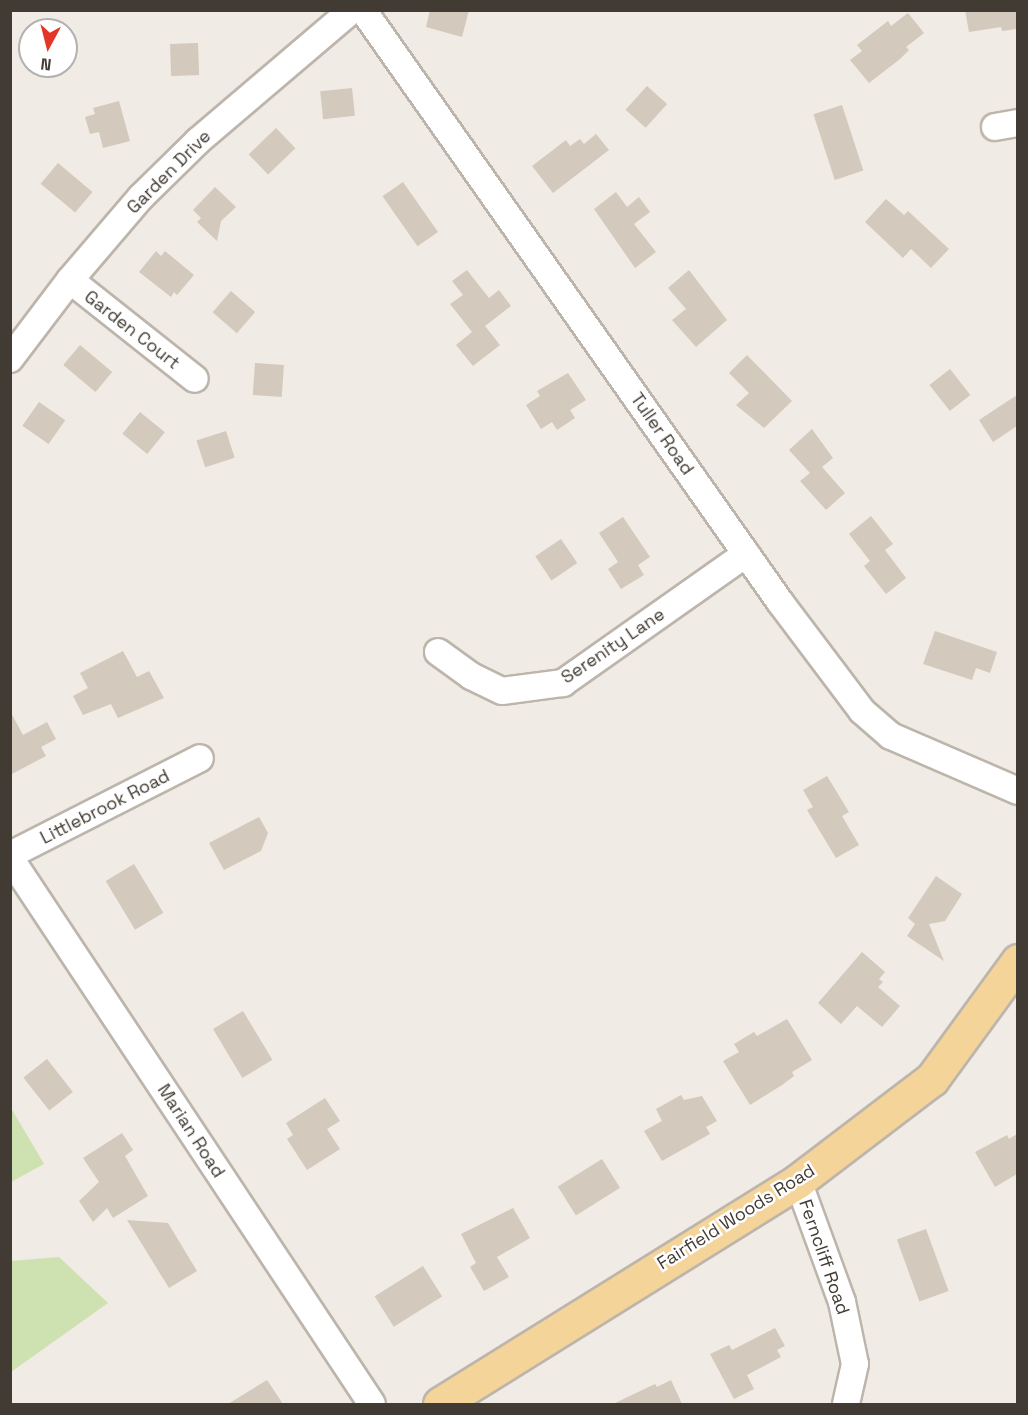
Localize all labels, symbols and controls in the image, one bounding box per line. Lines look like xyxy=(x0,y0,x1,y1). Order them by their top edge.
north arrow xyxy=(18,18,78,78)
text: N xyxy=(39,53,53,75)
street label: Garden Drive xyxy=(123,126,215,218)
street label: Garden Court xyxy=(80,286,184,374)
street label: Tuller Road xyxy=(626,389,698,479)
street label: Serenity Lane xyxy=(557,603,669,689)
street label: Littlebrook Road xyxy=(37,765,173,849)
street label: Marian Road xyxy=(153,1080,229,1182)
street label: Fairfield Woods Road xyxy=(653,1160,819,1274)
street label: Ferncliff Road xyxy=(794,1197,854,1317)

